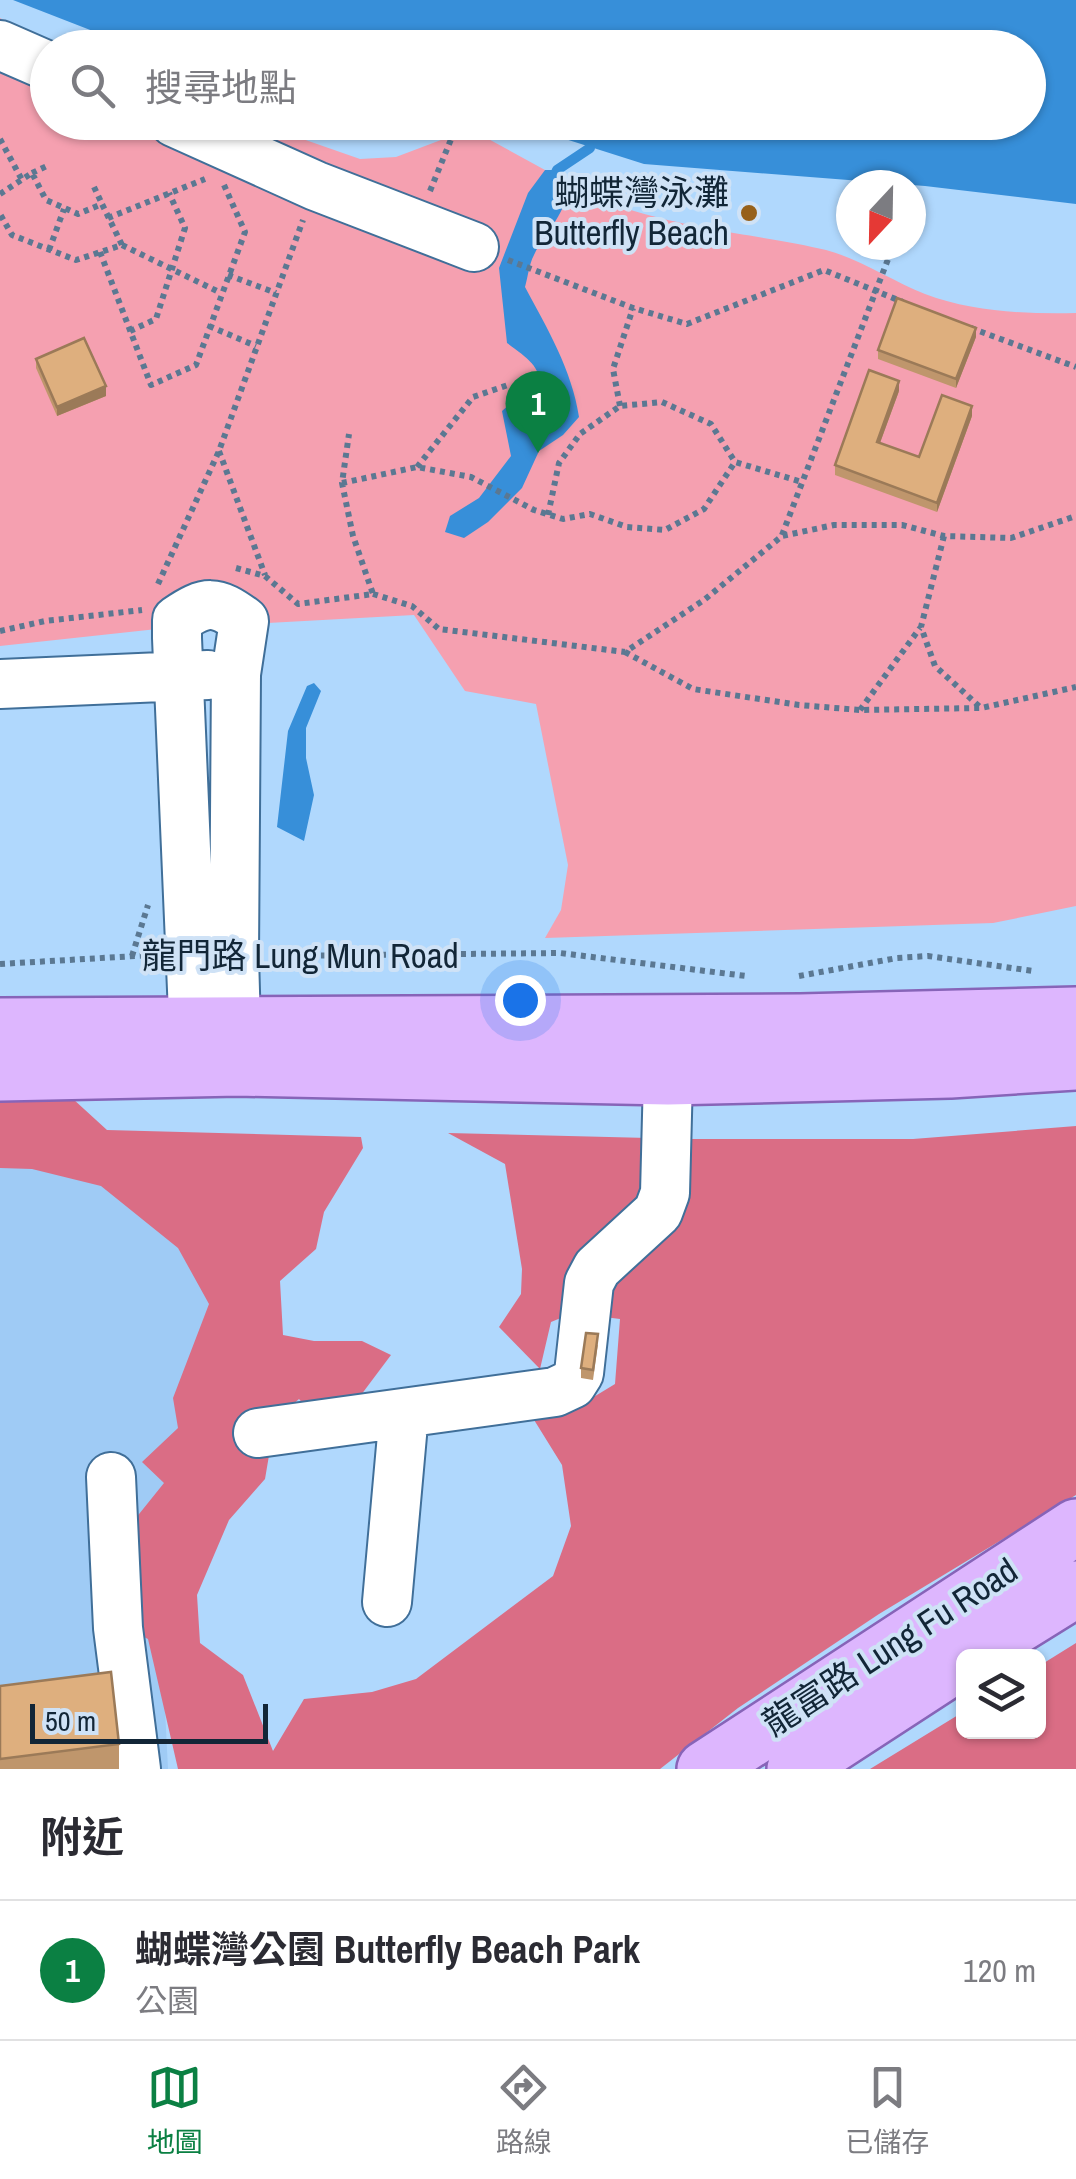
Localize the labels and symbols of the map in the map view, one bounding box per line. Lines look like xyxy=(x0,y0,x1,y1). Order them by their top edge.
place label: 蝴蝶灣泳灘 Butterfly Beach xyxy=(534,169,729,256)
north arrow xyxy=(836,170,926,260)
marker: 蝴蝶灣泳灘 Butterfly Beach xyxy=(738,202,760,224)
pin: 1 xyxy=(506,370,570,453)
street label: 龍門路 Lung Mun Road xyxy=(141,932,459,979)
your location xyxy=(495,975,546,1026)
street label: 龍富路 Lung Fu Road xyxy=(753,1547,1026,1747)
scale bar xyxy=(30,1699,268,1744)

